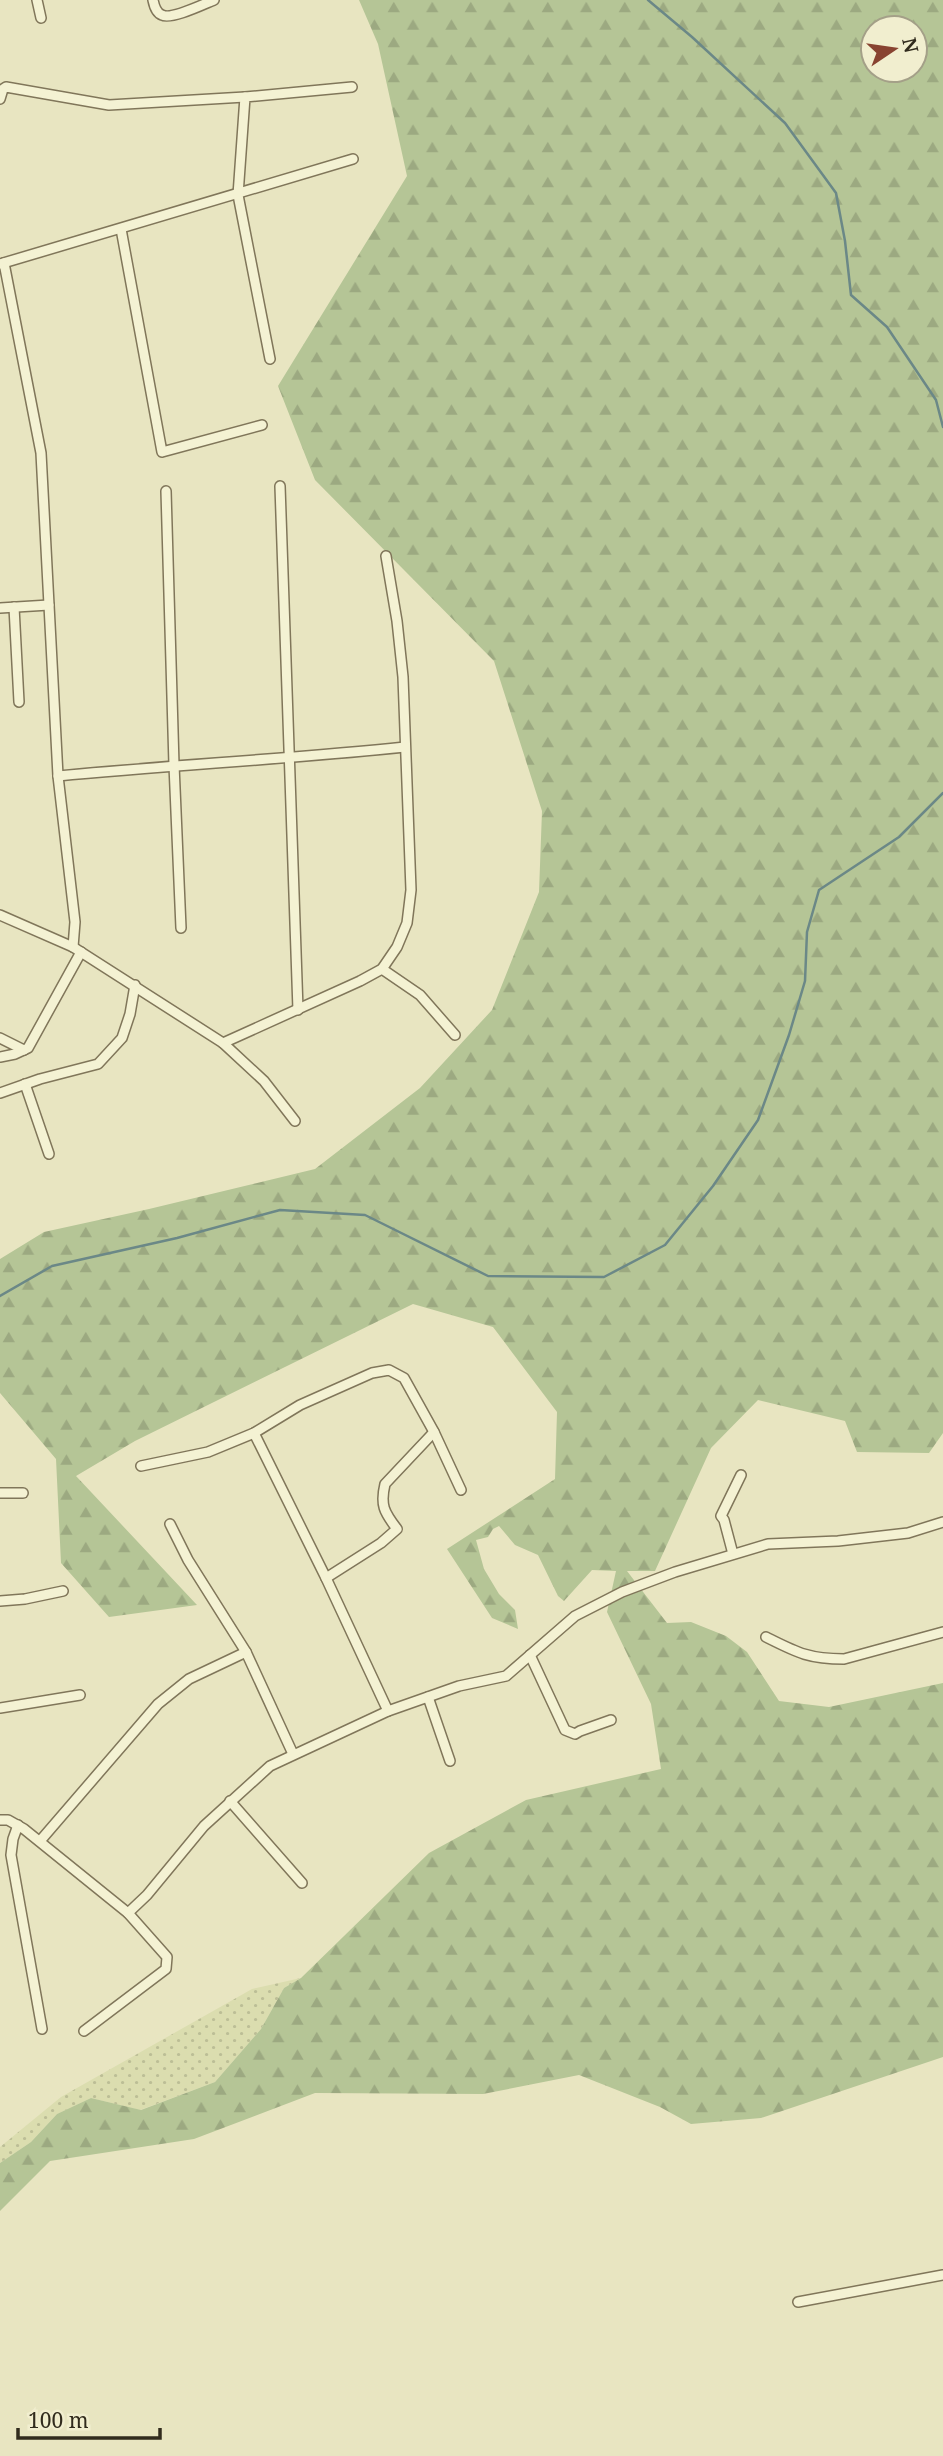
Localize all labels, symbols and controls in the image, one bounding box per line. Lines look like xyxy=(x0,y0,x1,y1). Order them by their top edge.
north arrow xyxy=(859,14,929,84)
text: N xyxy=(896,35,925,55)
scale bar xyxy=(18,2396,159,2440)
text: 100 m xyxy=(28,2406,89,2434)

